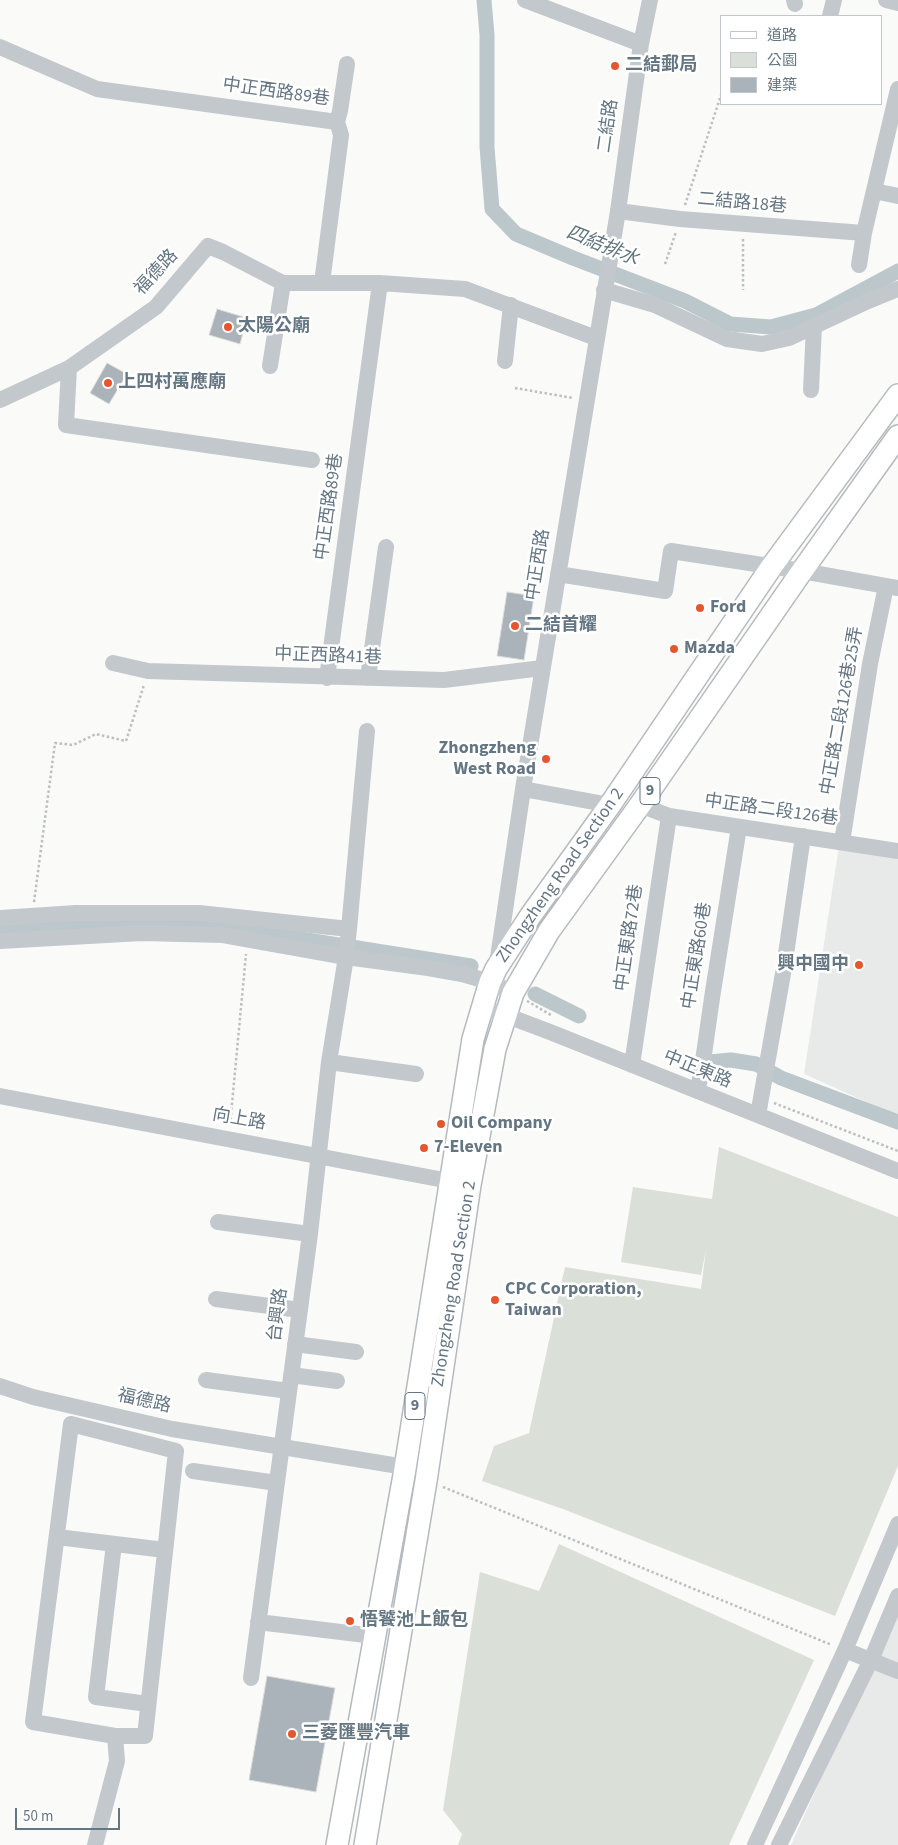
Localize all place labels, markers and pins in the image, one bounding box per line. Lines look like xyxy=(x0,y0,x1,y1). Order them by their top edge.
place label: 二結郵局 xyxy=(625,55,697,77)
marker: 二結郵局 xyxy=(609,60,621,72)
place label: 太陽公廟 xyxy=(238,316,310,338)
marker: 太陽公廟 xyxy=(222,321,234,333)
place label: 上四村萬應廟 xyxy=(118,372,226,394)
marker: 上四村萬應廟 xyxy=(102,377,114,389)
place label: Ford xyxy=(710,597,746,619)
marker: Ford xyxy=(694,602,706,614)
place label: 二結首耀 xyxy=(525,615,597,637)
marker: 二結首耀 xyxy=(509,620,521,632)
place label: Mazda xyxy=(684,638,735,660)
marker: Mazda xyxy=(668,643,680,655)
place label: Zhongzheng West Road xyxy=(439,738,536,781)
marker: Zhongzheng West Road xyxy=(540,753,552,765)
place label: 興中國中 xyxy=(777,954,849,976)
marker: 興中國中 xyxy=(853,959,865,971)
place label: Oil Company xyxy=(451,1113,552,1135)
marker: Oil Company xyxy=(435,1118,447,1130)
place label: 7-Eleven xyxy=(434,1137,503,1159)
marker: 7-Eleven xyxy=(418,1142,430,1154)
place label: CPC Corporation, Taiwan xyxy=(505,1279,642,1322)
marker: CPC Corporation, Taiwan xyxy=(489,1294,501,1306)
place label: 悟饕池上飯包 xyxy=(360,1610,468,1632)
marker: 悟饕池上飯包 xyxy=(344,1615,356,1627)
place label: 三菱匯豐汽車 xyxy=(302,1723,410,1745)
marker: 三菱匯豐汽車 xyxy=(286,1728,298,1740)

